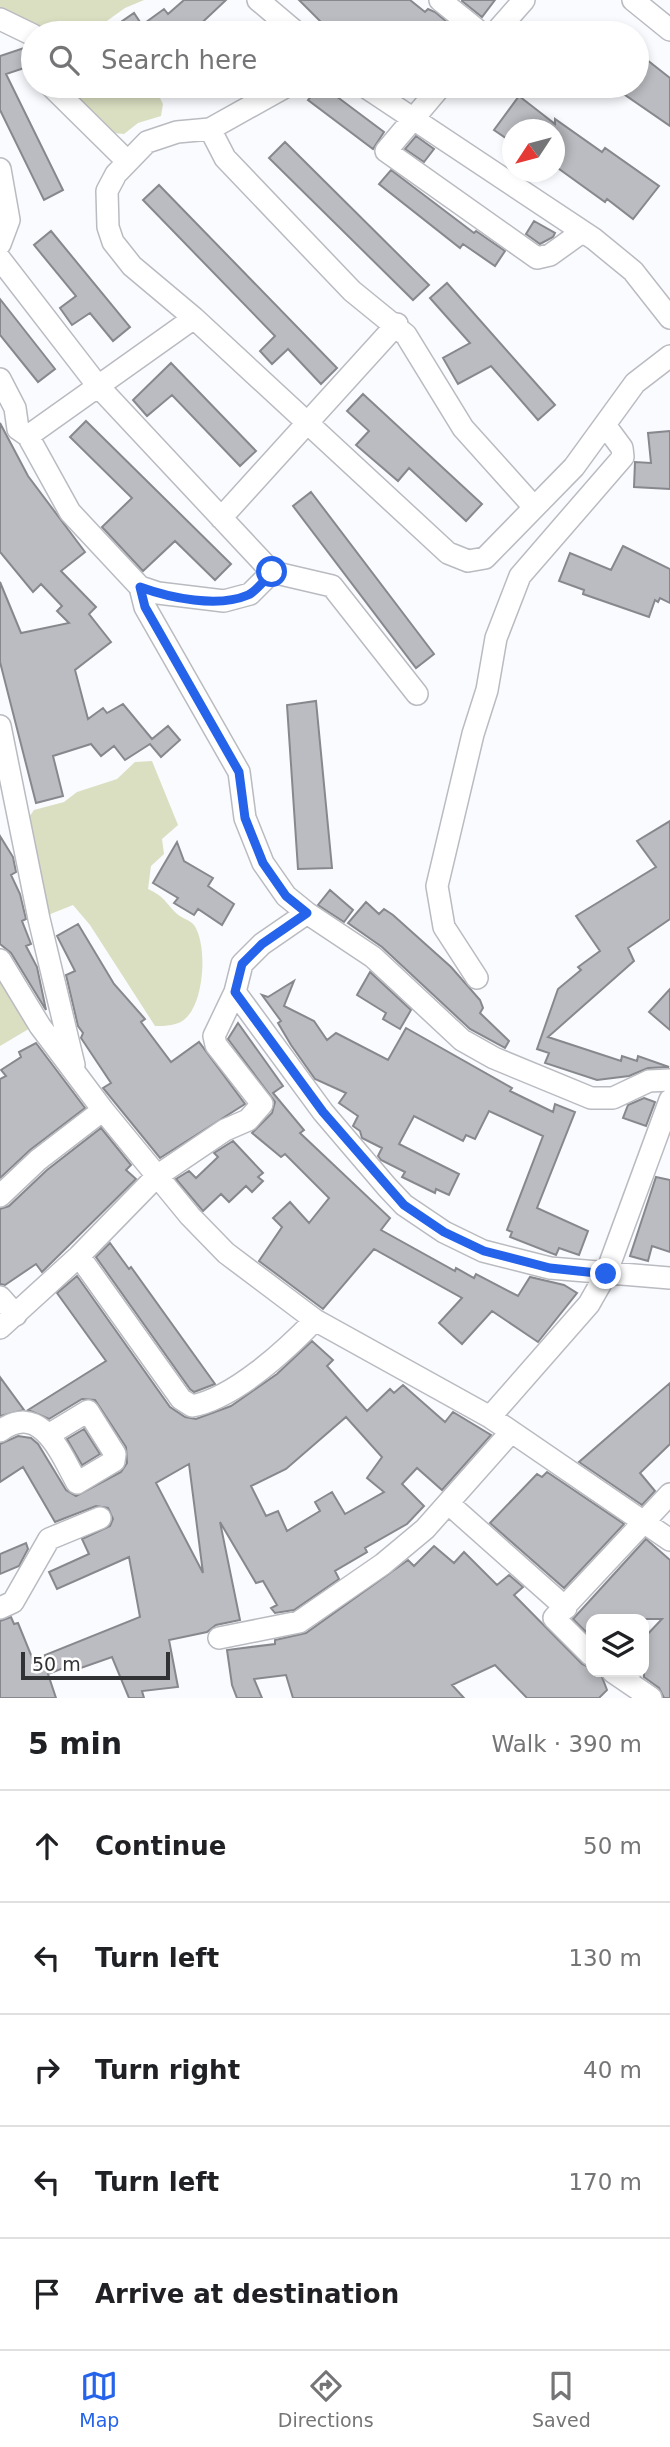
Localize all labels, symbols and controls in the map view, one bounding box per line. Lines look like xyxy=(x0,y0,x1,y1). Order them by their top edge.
search box xyxy=(21,21,649,98)
icon: search xyxy=(45,41,83,79)
text: Search here xyxy=(101,45,257,75)
north arrow xyxy=(502,119,565,182)
route start xyxy=(256,556,287,587)
route end xyxy=(590,1258,621,1289)
map controls xyxy=(586,1614,649,1677)
button: layers xyxy=(586,1614,649,1677)
scale bar xyxy=(21,1649,170,1681)
text: 50 m xyxy=(32,1653,81,1675)
text: 5 min xyxy=(28,1726,122,1761)
text: Walk · 390 m xyxy=(491,1731,642,1757)
icon: ahead xyxy=(28,1827,66,1865)
text: Continue xyxy=(95,1831,226,1861)
text: 50 m xyxy=(583,1833,642,1859)
icon: left xyxy=(28,1939,66,1977)
text: Turn left xyxy=(95,1943,219,1973)
text: 130 m xyxy=(568,1945,642,1971)
icon: right xyxy=(28,2051,66,2089)
text: Turn right xyxy=(95,2055,240,2085)
text: 40 m xyxy=(583,2057,642,2083)
icon: left xyxy=(28,2163,66,2201)
text: Turn left xyxy=(95,2167,219,2197)
text: 170 m xyxy=(568,2169,642,2195)
icon: arrive xyxy=(28,2275,66,2313)
text: Arrive at destination xyxy=(95,2279,399,2309)
tab: Map xyxy=(79,2367,119,2431)
tab: Directions xyxy=(278,2367,374,2431)
tab: Saved xyxy=(532,2367,591,2431)

